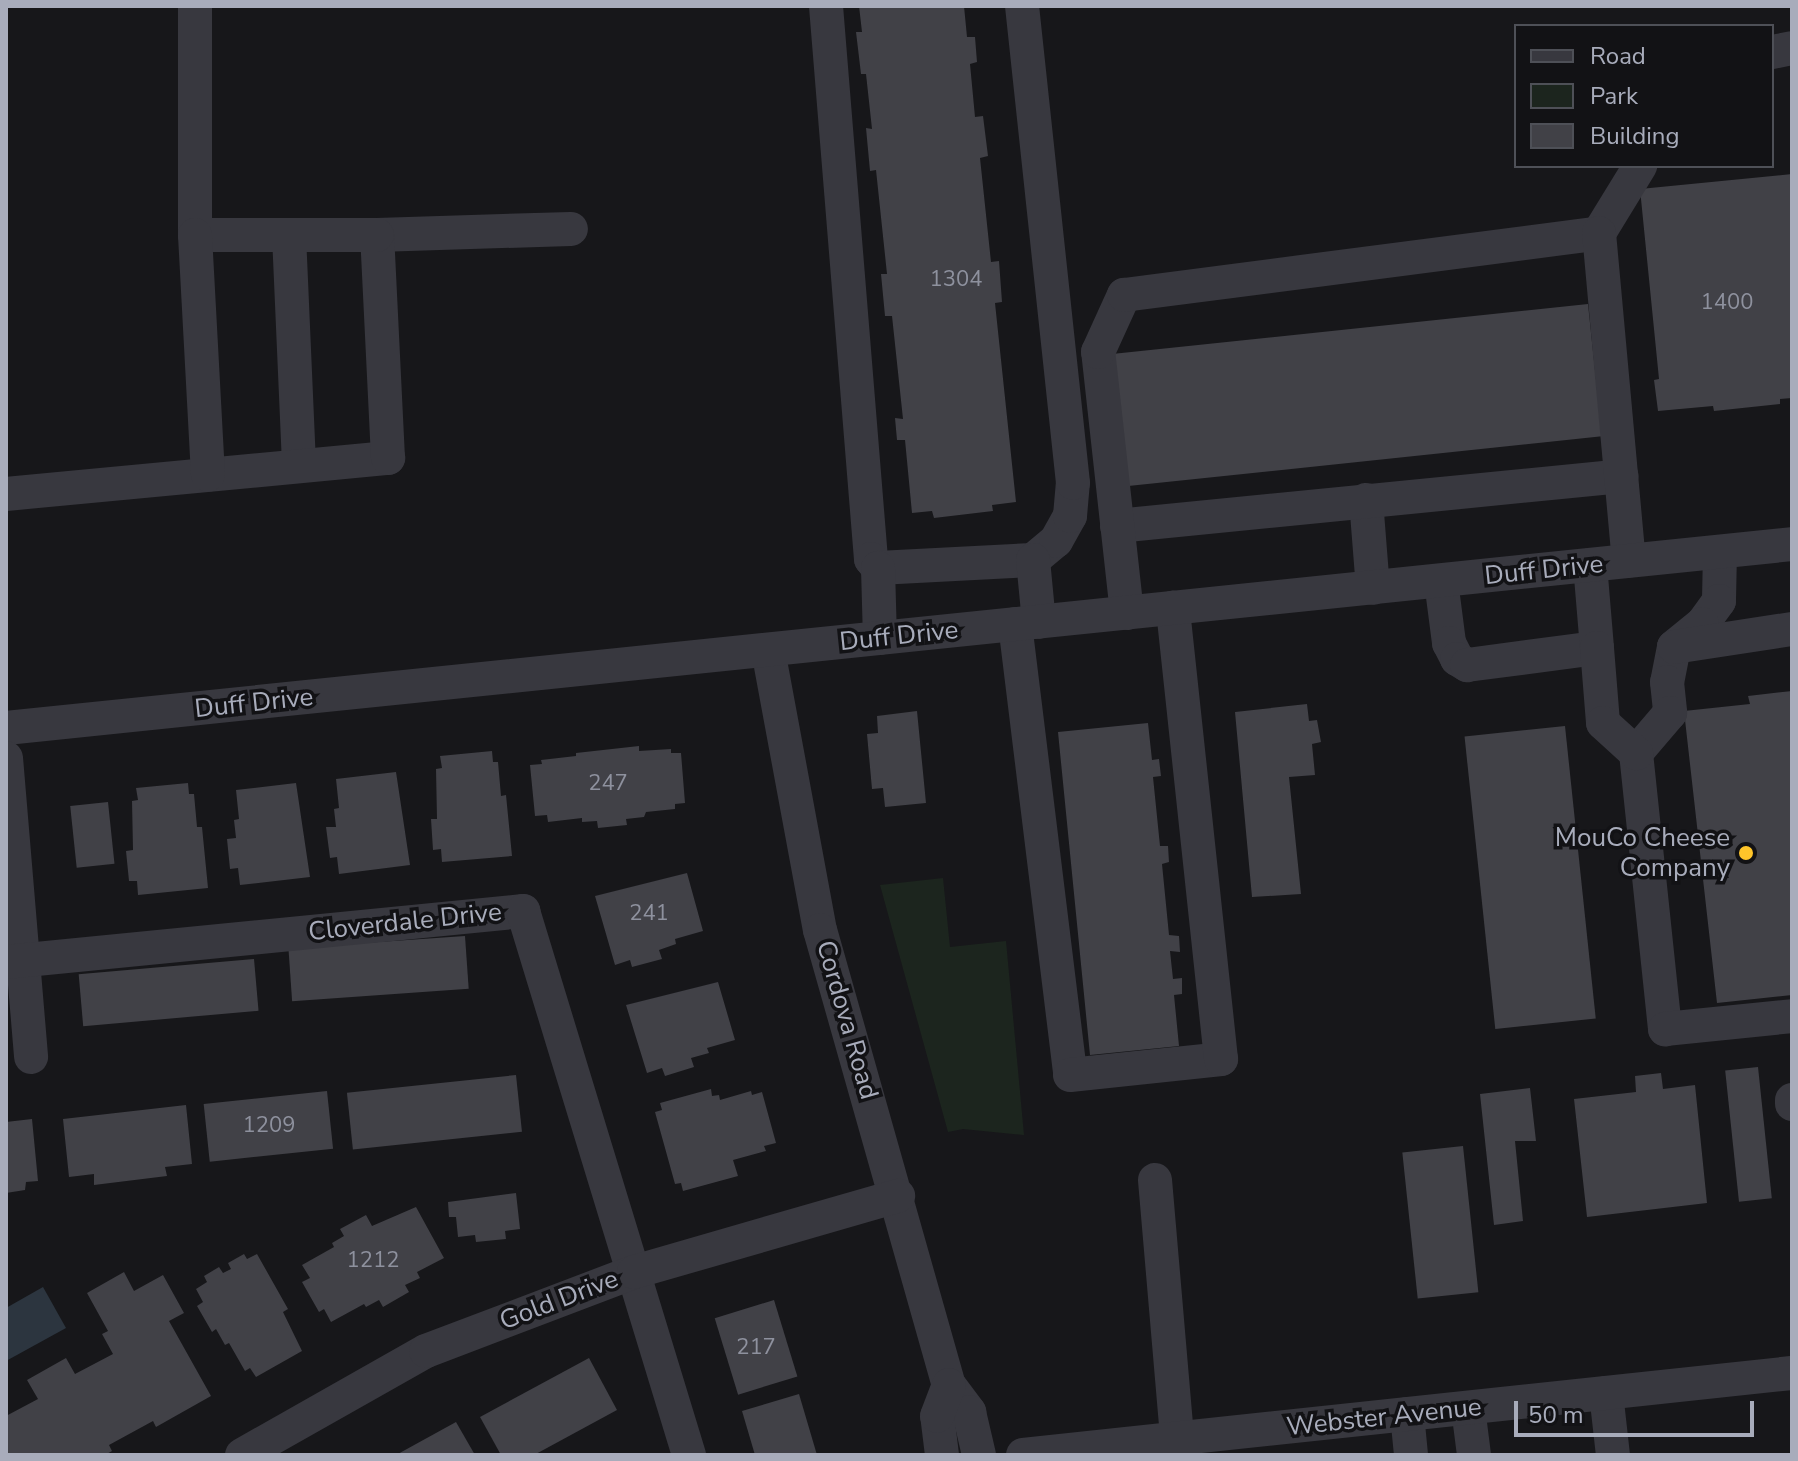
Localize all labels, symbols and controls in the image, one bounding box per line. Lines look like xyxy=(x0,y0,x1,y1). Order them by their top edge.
legend xyxy=(1514,24,1774,168)
text: Road xyxy=(1590,40,1646,72)
text: Park xyxy=(1590,80,1638,112)
text: Building xyxy=(1590,120,1680,152)
house number: 1304 xyxy=(930,267,982,293)
house number: 1400 xyxy=(1701,290,1753,316)
street label: Duff Drive xyxy=(1483,548,1605,592)
street label: Duff Drive xyxy=(838,614,960,658)
street label: Duff Drive xyxy=(193,681,315,725)
house number: 247 xyxy=(588,771,628,797)
place label: MouCo Cheese Company xyxy=(1555,822,1730,884)
marker: MouCo Cheese Company xyxy=(1737,844,1755,862)
street label: Cloverdale Drive xyxy=(307,896,503,948)
house number: 241 xyxy=(629,901,669,927)
street label: Cordova Road xyxy=(809,937,885,1103)
house number: 1209 xyxy=(243,1113,295,1139)
house number: 1212 xyxy=(347,1248,399,1274)
street label: Gold Drive xyxy=(495,1263,623,1337)
house number: 217 xyxy=(736,1335,776,1361)
scale bar xyxy=(1518,1385,1758,1435)
street label: Webster Avenue xyxy=(1285,1391,1483,1443)
text: 50 m xyxy=(1528,1399,1584,1431)

